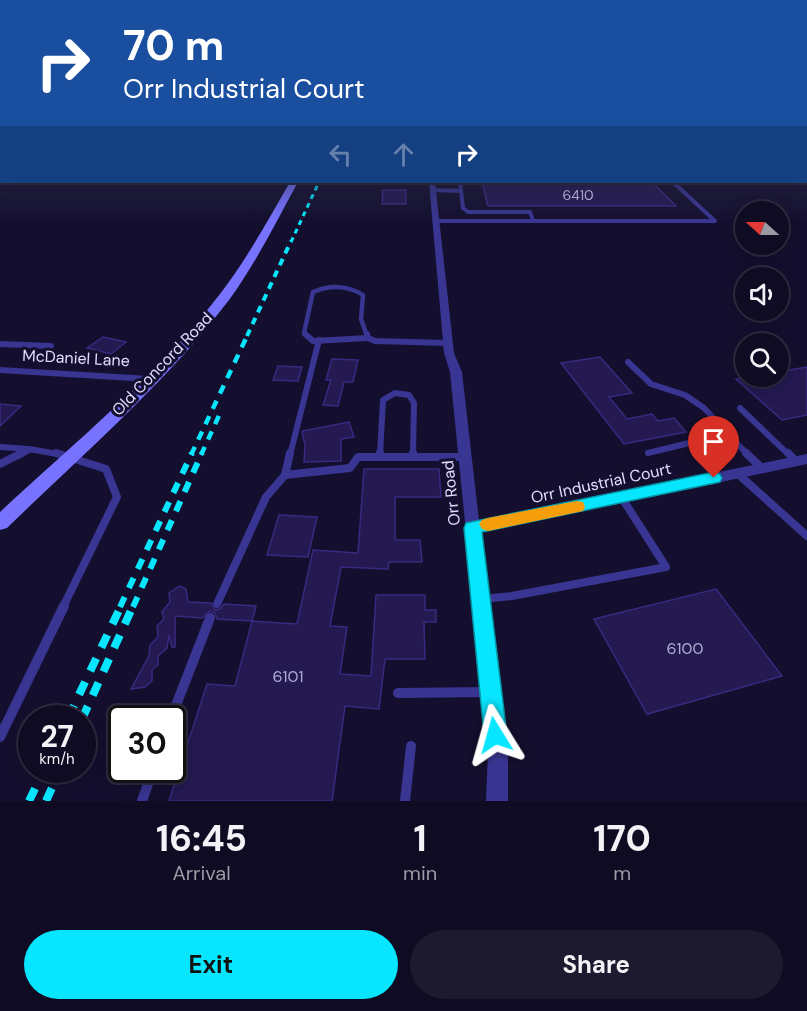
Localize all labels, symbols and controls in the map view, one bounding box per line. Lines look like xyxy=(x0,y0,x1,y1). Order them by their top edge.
text: 70 m xyxy=(123,18,224,73)
icon: right xyxy=(24,24,102,102)
text: Orr Industrial Court xyxy=(123,71,365,106)
icon: left xyxy=(324,138,357,171)
icon: ahead xyxy=(387,138,420,171)
icon: right xyxy=(450,138,483,171)
house number: 6410 xyxy=(562,186,594,204)
north arrow xyxy=(735,201,789,255)
map controls xyxy=(735,201,789,387)
button: sound xyxy=(735,267,789,321)
street label: Old Concord Road xyxy=(107,308,217,420)
button: search xyxy=(735,333,789,387)
street label: McDaniel Lane xyxy=(22,345,130,371)
pin xyxy=(688,416,739,478)
icon: arrive xyxy=(697,425,730,458)
street label: Orr Industrial Court xyxy=(529,458,673,508)
street label: Orr Road xyxy=(437,459,465,527)
house number: 6100 xyxy=(667,638,704,659)
house number: 6101 xyxy=(273,666,303,687)
position arrow xyxy=(463,703,527,767)
speed limit sign: 30 xyxy=(108,705,186,783)
text: 27 xyxy=(40,717,74,756)
text: km/h xyxy=(39,749,75,769)
text: 16:45 xyxy=(156,815,247,862)
text: 1 xyxy=(414,815,427,862)
text: 170 xyxy=(593,815,651,862)
text: Arrival xyxy=(172,860,231,886)
text: min xyxy=(403,860,437,886)
text: m xyxy=(613,860,631,886)
button: Exit xyxy=(24,930,398,999)
button: Share xyxy=(410,930,783,999)

